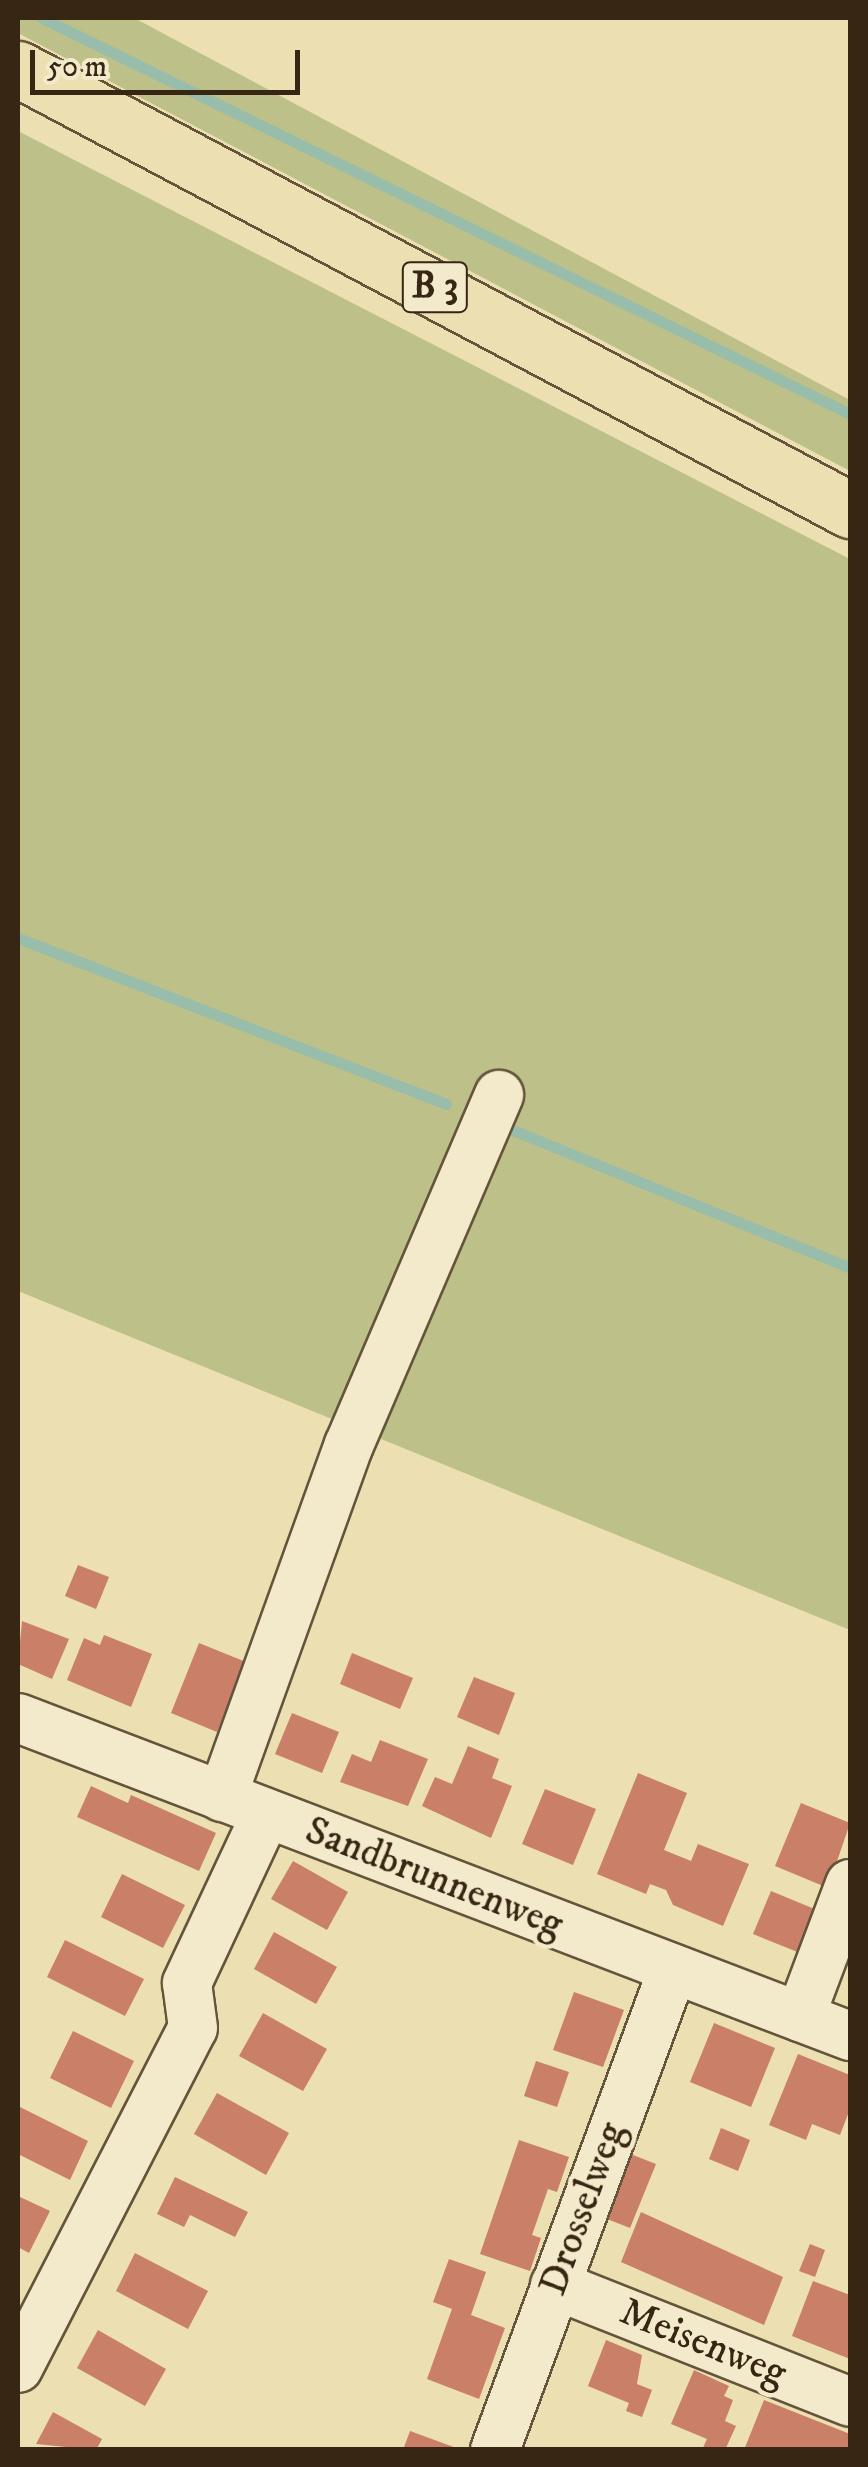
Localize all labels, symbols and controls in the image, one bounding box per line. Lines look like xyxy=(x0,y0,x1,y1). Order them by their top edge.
scale bar xyxy=(35,30,305,92)
text: 50 m xyxy=(47,49,107,86)
road number: B 3 xyxy=(400,254,470,320)
street label: Sandbrunnenweg xyxy=(298,1807,570,1949)
street label: Drosselweg xyxy=(530,2116,636,2302)
street label: Meisenweg xyxy=(613,2288,793,2398)

